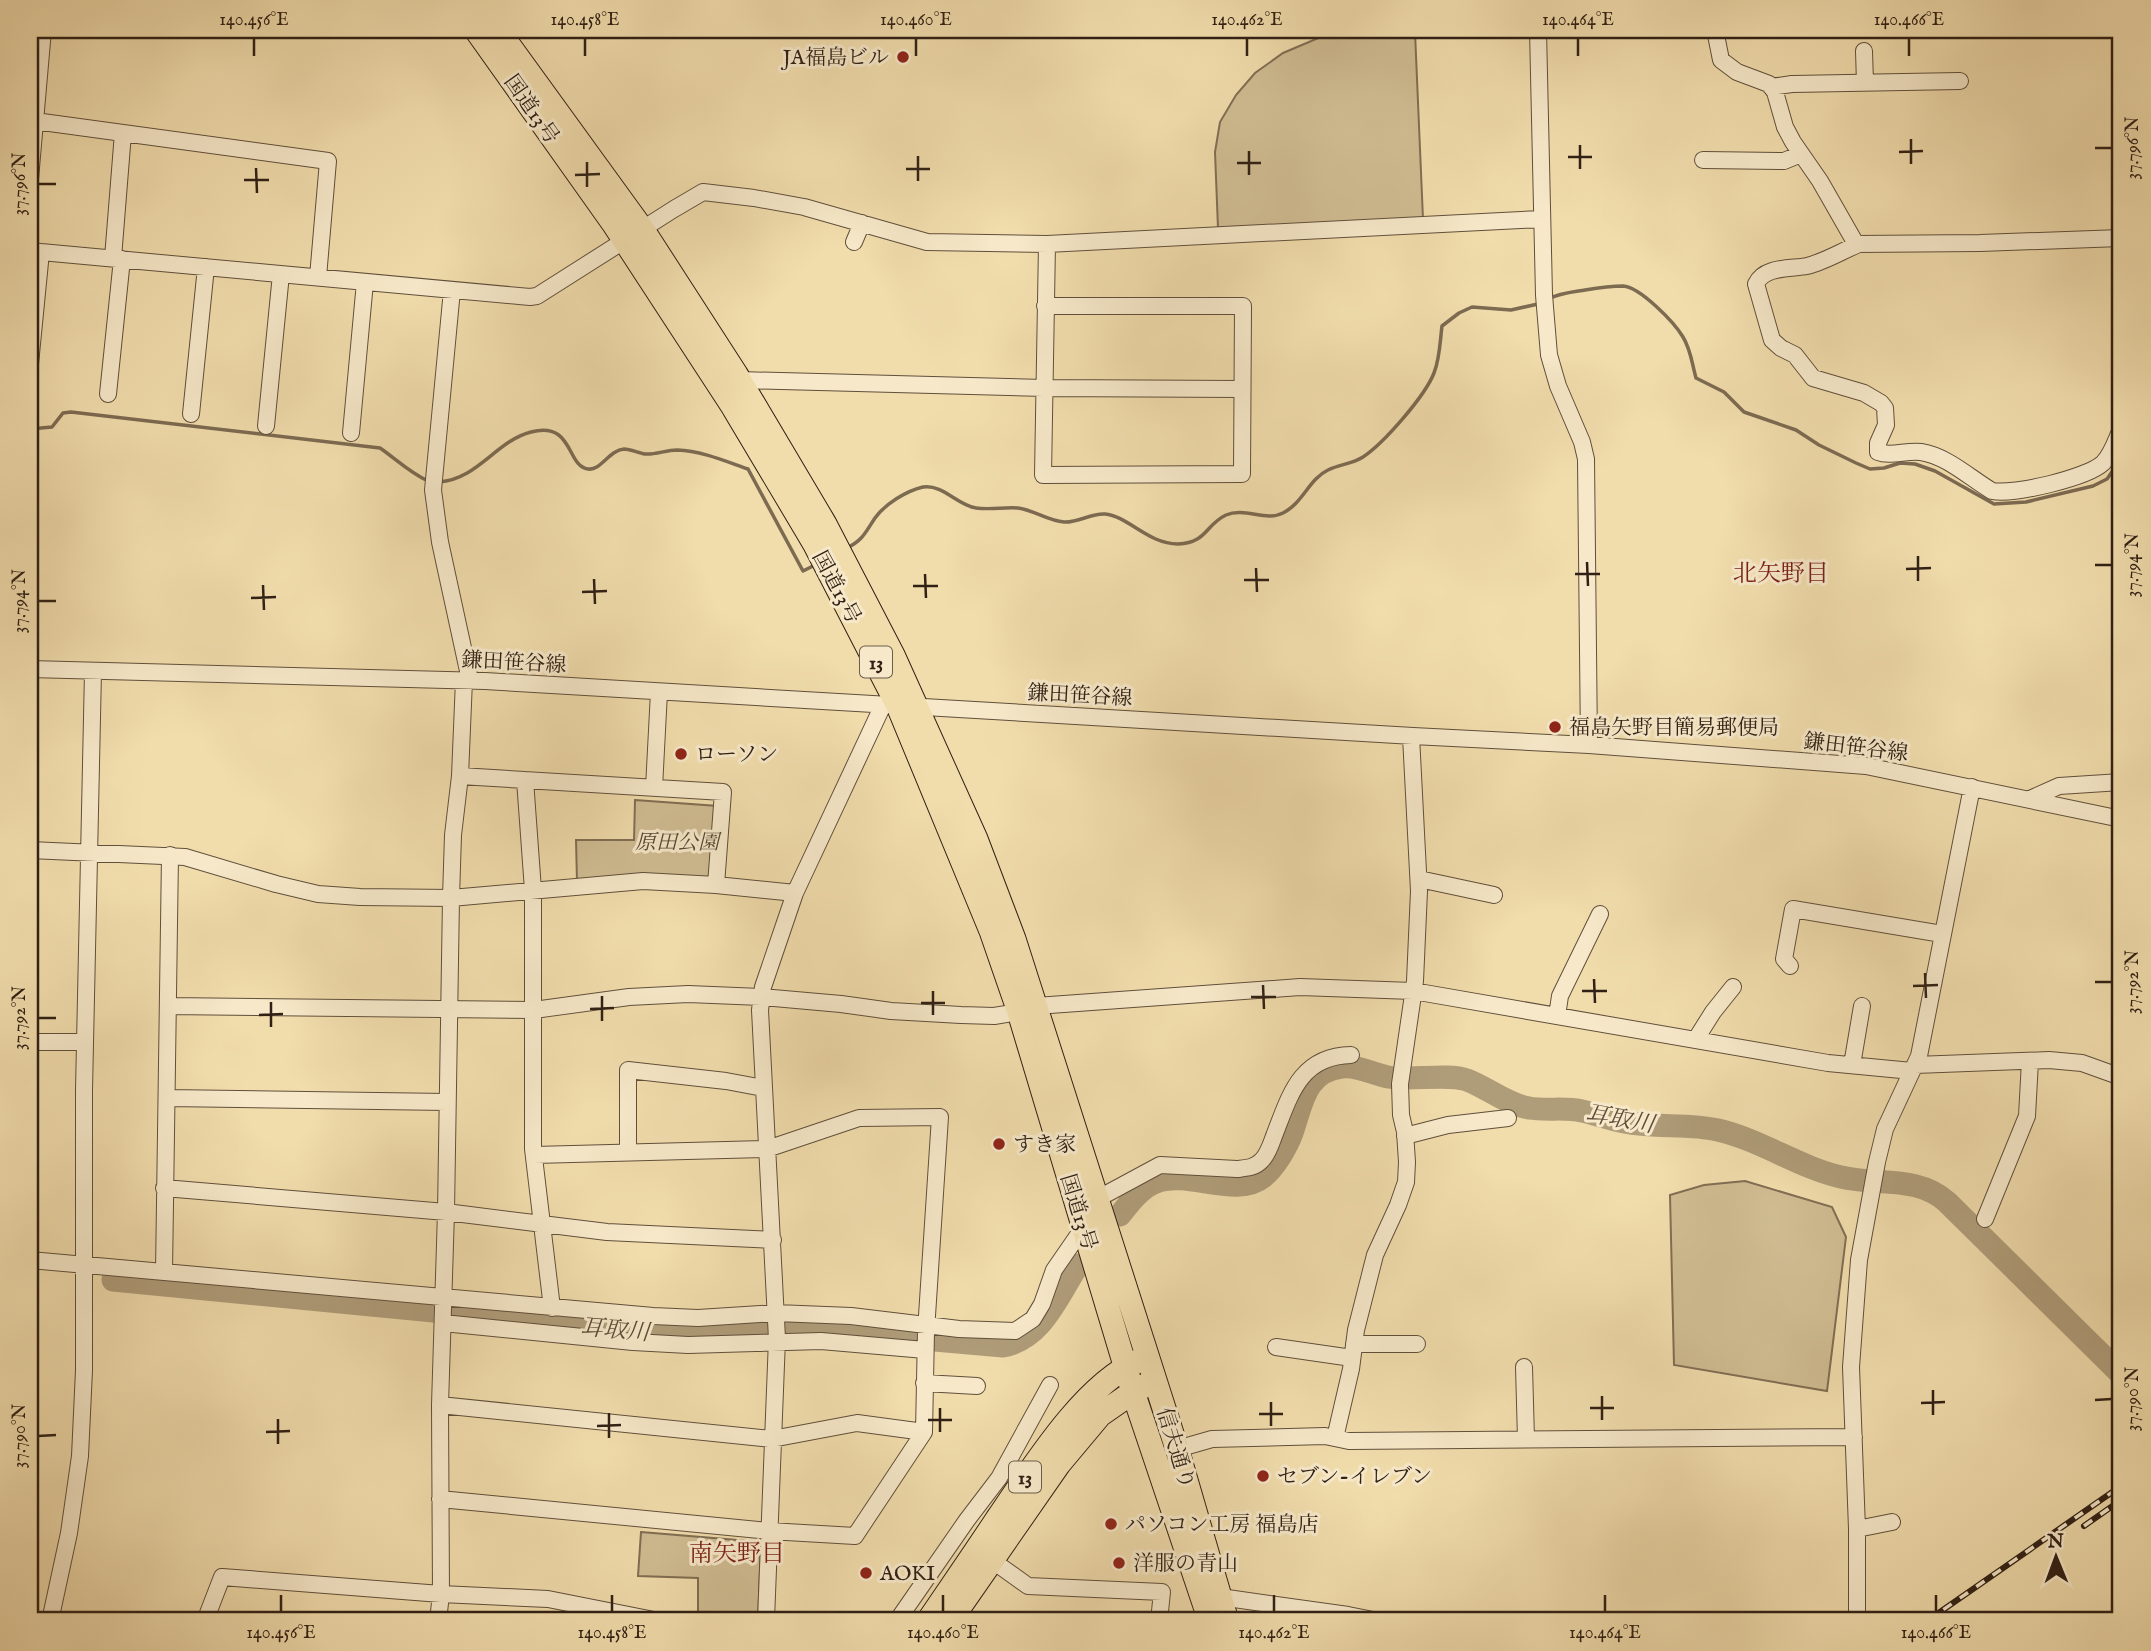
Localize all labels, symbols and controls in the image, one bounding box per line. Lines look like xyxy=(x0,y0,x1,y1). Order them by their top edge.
text: 140.456°E xyxy=(219,9,289,32)
text: 140.458°E xyxy=(551,9,619,32)
text: 140.460°E xyxy=(880,9,952,32)
text: 140.462°E xyxy=(1211,9,1283,32)
text: 140.464°E xyxy=(1542,9,1614,32)
text: 140.466°E xyxy=(1874,9,1944,32)
place label: JA福島ビル xyxy=(781,45,889,72)
marker: JA福島ビル xyxy=(895,49,911,65)
street label: 国道13号 xyxy=(497,70,564,150)
text: 37.796°N xyxy=(2122,116,2145,180)
text: 37.796°N xyxy=(9,152,32,216)
text: 37.794°N xyxy=(2122,532,2145,597)
street label: 国道13号 xyxy=(805,547,866,629)
district label: 北矢野目 xyxy=(1733,559,1829,590)
text: 37.794°N xyxy=(9,568,32,633)
road number: 13 xyxy=(860,646,892,678)
street label: 鎌田笹谷線 xyxy=(461,647,567,680)
street label: 鎌田笹谷線 xyxy=(1027,680,1133,713)
place label: 福島矢野目簡易郵便局 xyxy=(1569,715,1779,742)
marker: 福島矢野目簡易郵便局 xyxy=(1547,719,1563,735)
street label: 鎌田笹谷線 xyxy=(1802,729,1910,768)
place label: ローソン xyxy=(695,742,778,769)
marker: ローソン xyxy=(673,746,689,762)
park label: 原田公園 xyxy=(635,830,722,857)
text: 37.792°N xyxy=(2122,950,2145,1014)
text: 37.792°N xyxy=(9,986,32,1050)
water label: 耳取川 xyxy=(1583,1099,1659,1140)
place label: すき家 xyxy=(1013,1132,1076,1159)
marker: すき家 xyxy=(991,1136,1007,1152)
street label: 国道13号 xyxy=(1053,1171,1102,1254)
water label: 耳取川 xyxy=(579,1313,653,1348)
text: 37.790°N xyxy=(2122,1366,2145,1431)
text: 37.790°N xyxy=(9,1403,32,1468)
street label: 信夫通り xyxy=(1149,1404,1200,1493)
road number: 13 xyxy=(1009,1462,1041,1492)
place label: セブン-イレブン xyxy=(1277,1464,1432,1491)
marker: セブン-イレブン xyxy=(1255,1468,1271,1484)
place label: パソコン工房 福島店 xyxy=(1125,1512,1318,1539)
marker: パソコン工房 福島店 xyxy=(1103,1516,1119,1532)
north arrow xyxy=(2022,1522,2092,1592)
text: N xyxy=(2046,1530,2065,1554)
district label: 南矢野目 xyxy=(689,1539,785,1570)
place label: 洋服の青山 xyxy=(1133,1551,1238,1578)
marker: 洋服の青山 xyxy=(1111,1555,1127,1571)
place label: AOKI xyxy=(879,1561,935,1588)
marker: AOKI xyxy=(858,1565,874,1581)
text: 140.456°E xyxy=(246,1622,316,1645)
text: 140.458°E xyxy=(578,1622,646,1645)
text: 140.460°E xyxy=(907,1622,979,1645)
text: 140.462°E xyxy=(1238,1622,1310,1645)
text: 140.464°E xyxy=(1569,1622,1641,1645)
text: 140.466°E xyxy=(1901,1622,1971,1645)

